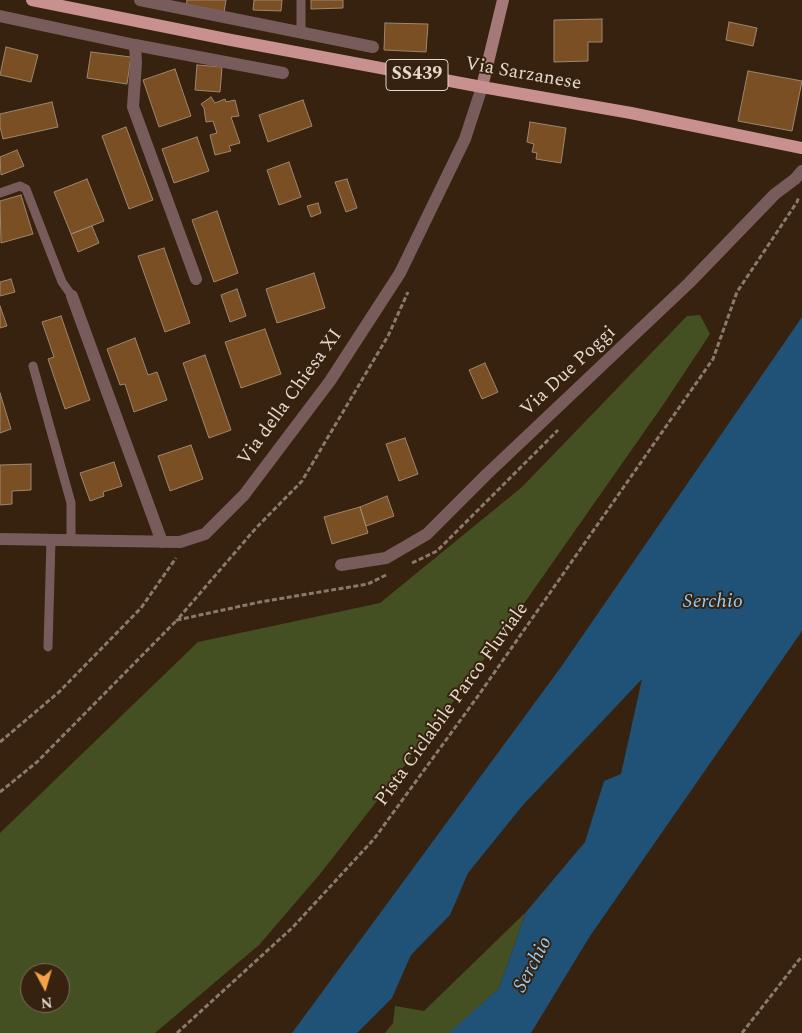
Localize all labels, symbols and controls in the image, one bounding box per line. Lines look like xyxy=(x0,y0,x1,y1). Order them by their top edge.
street label: Via Sarzanese xyxy=(463,54,583,96)
road number: SS439 xyxy=(386,60,448,90)
street label: Via Due Poggi xyxy=(517,322,621,422)
street label: Via della Chiesa XI xyxy=(234,325,348,471)
water label: Serchio xyxy=(683,591,743,615)
street label: Pista Ciclabile Parco Fluviale xyxy=(372,599,534,811)
water label: Serchio xyxy=(509,933,559,997)
north arrow xyxy=(20,963,70,1013)
text: N xyxy=(40,991,53,1013)

